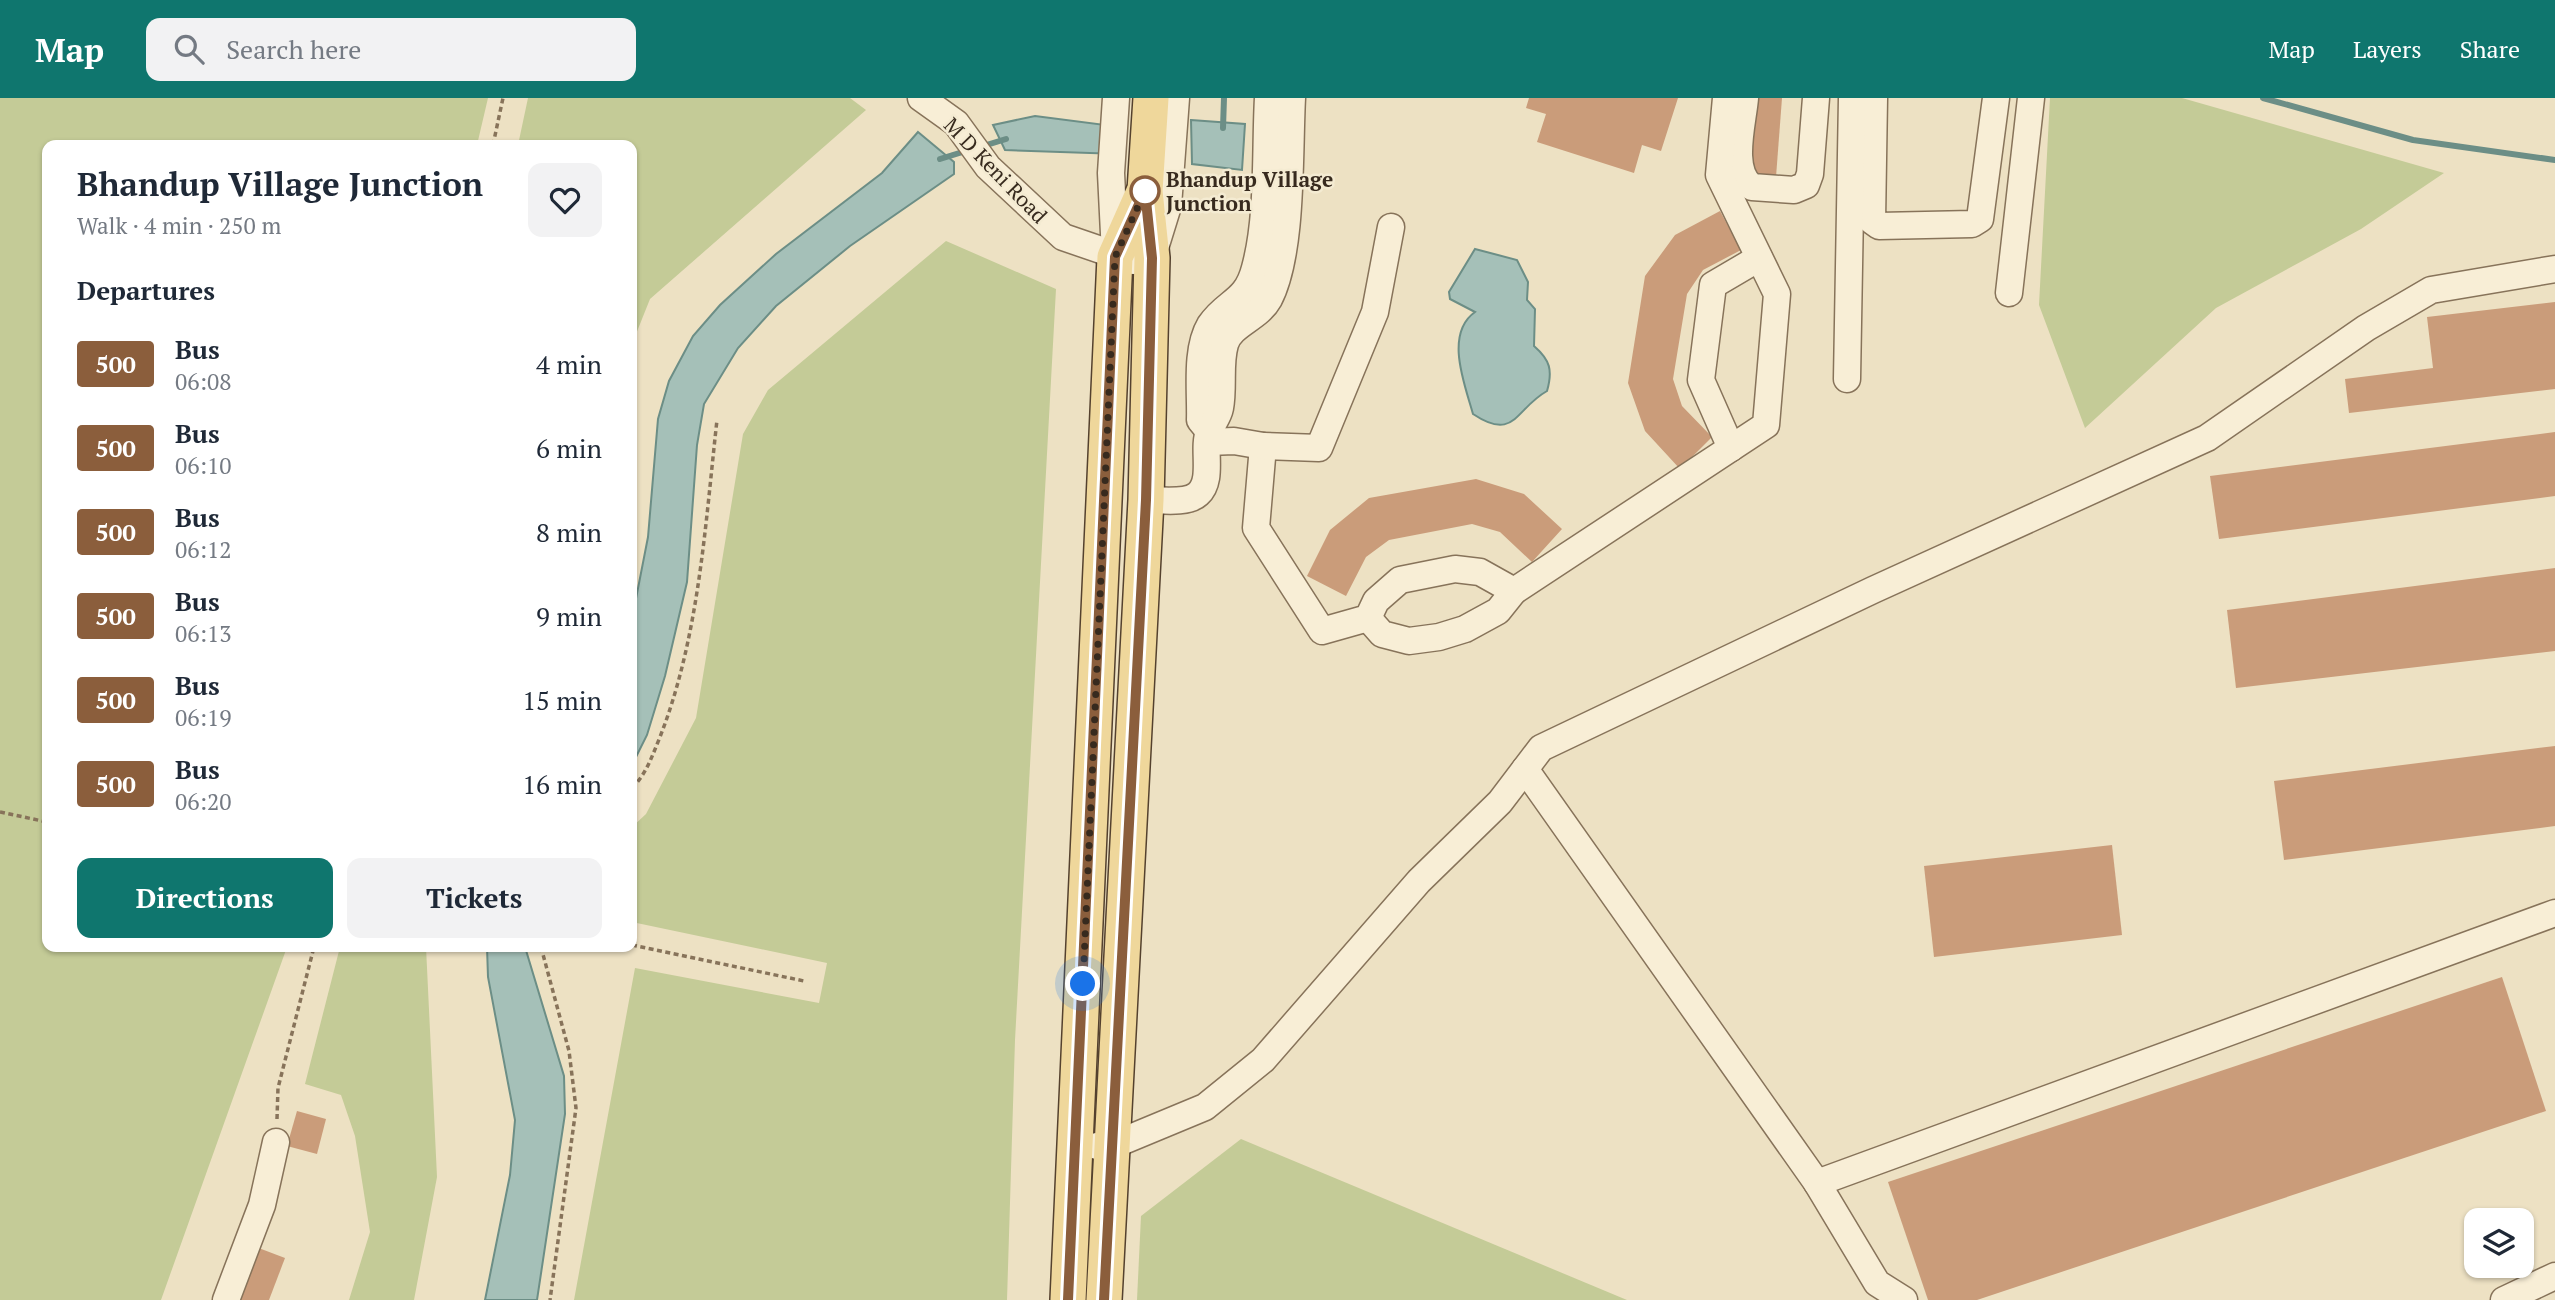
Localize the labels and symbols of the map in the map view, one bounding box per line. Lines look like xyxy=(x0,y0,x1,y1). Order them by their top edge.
street label: M D Keni Road xyxy=(938,111,1054,229)
place label: Bhandup Village Junction xyxy=(1166,165,1333,217)
marker: Bhandup Village Junction xyxy=(1130,176,1160,206)
your location xyxy=(1065,966,1100,1001)

